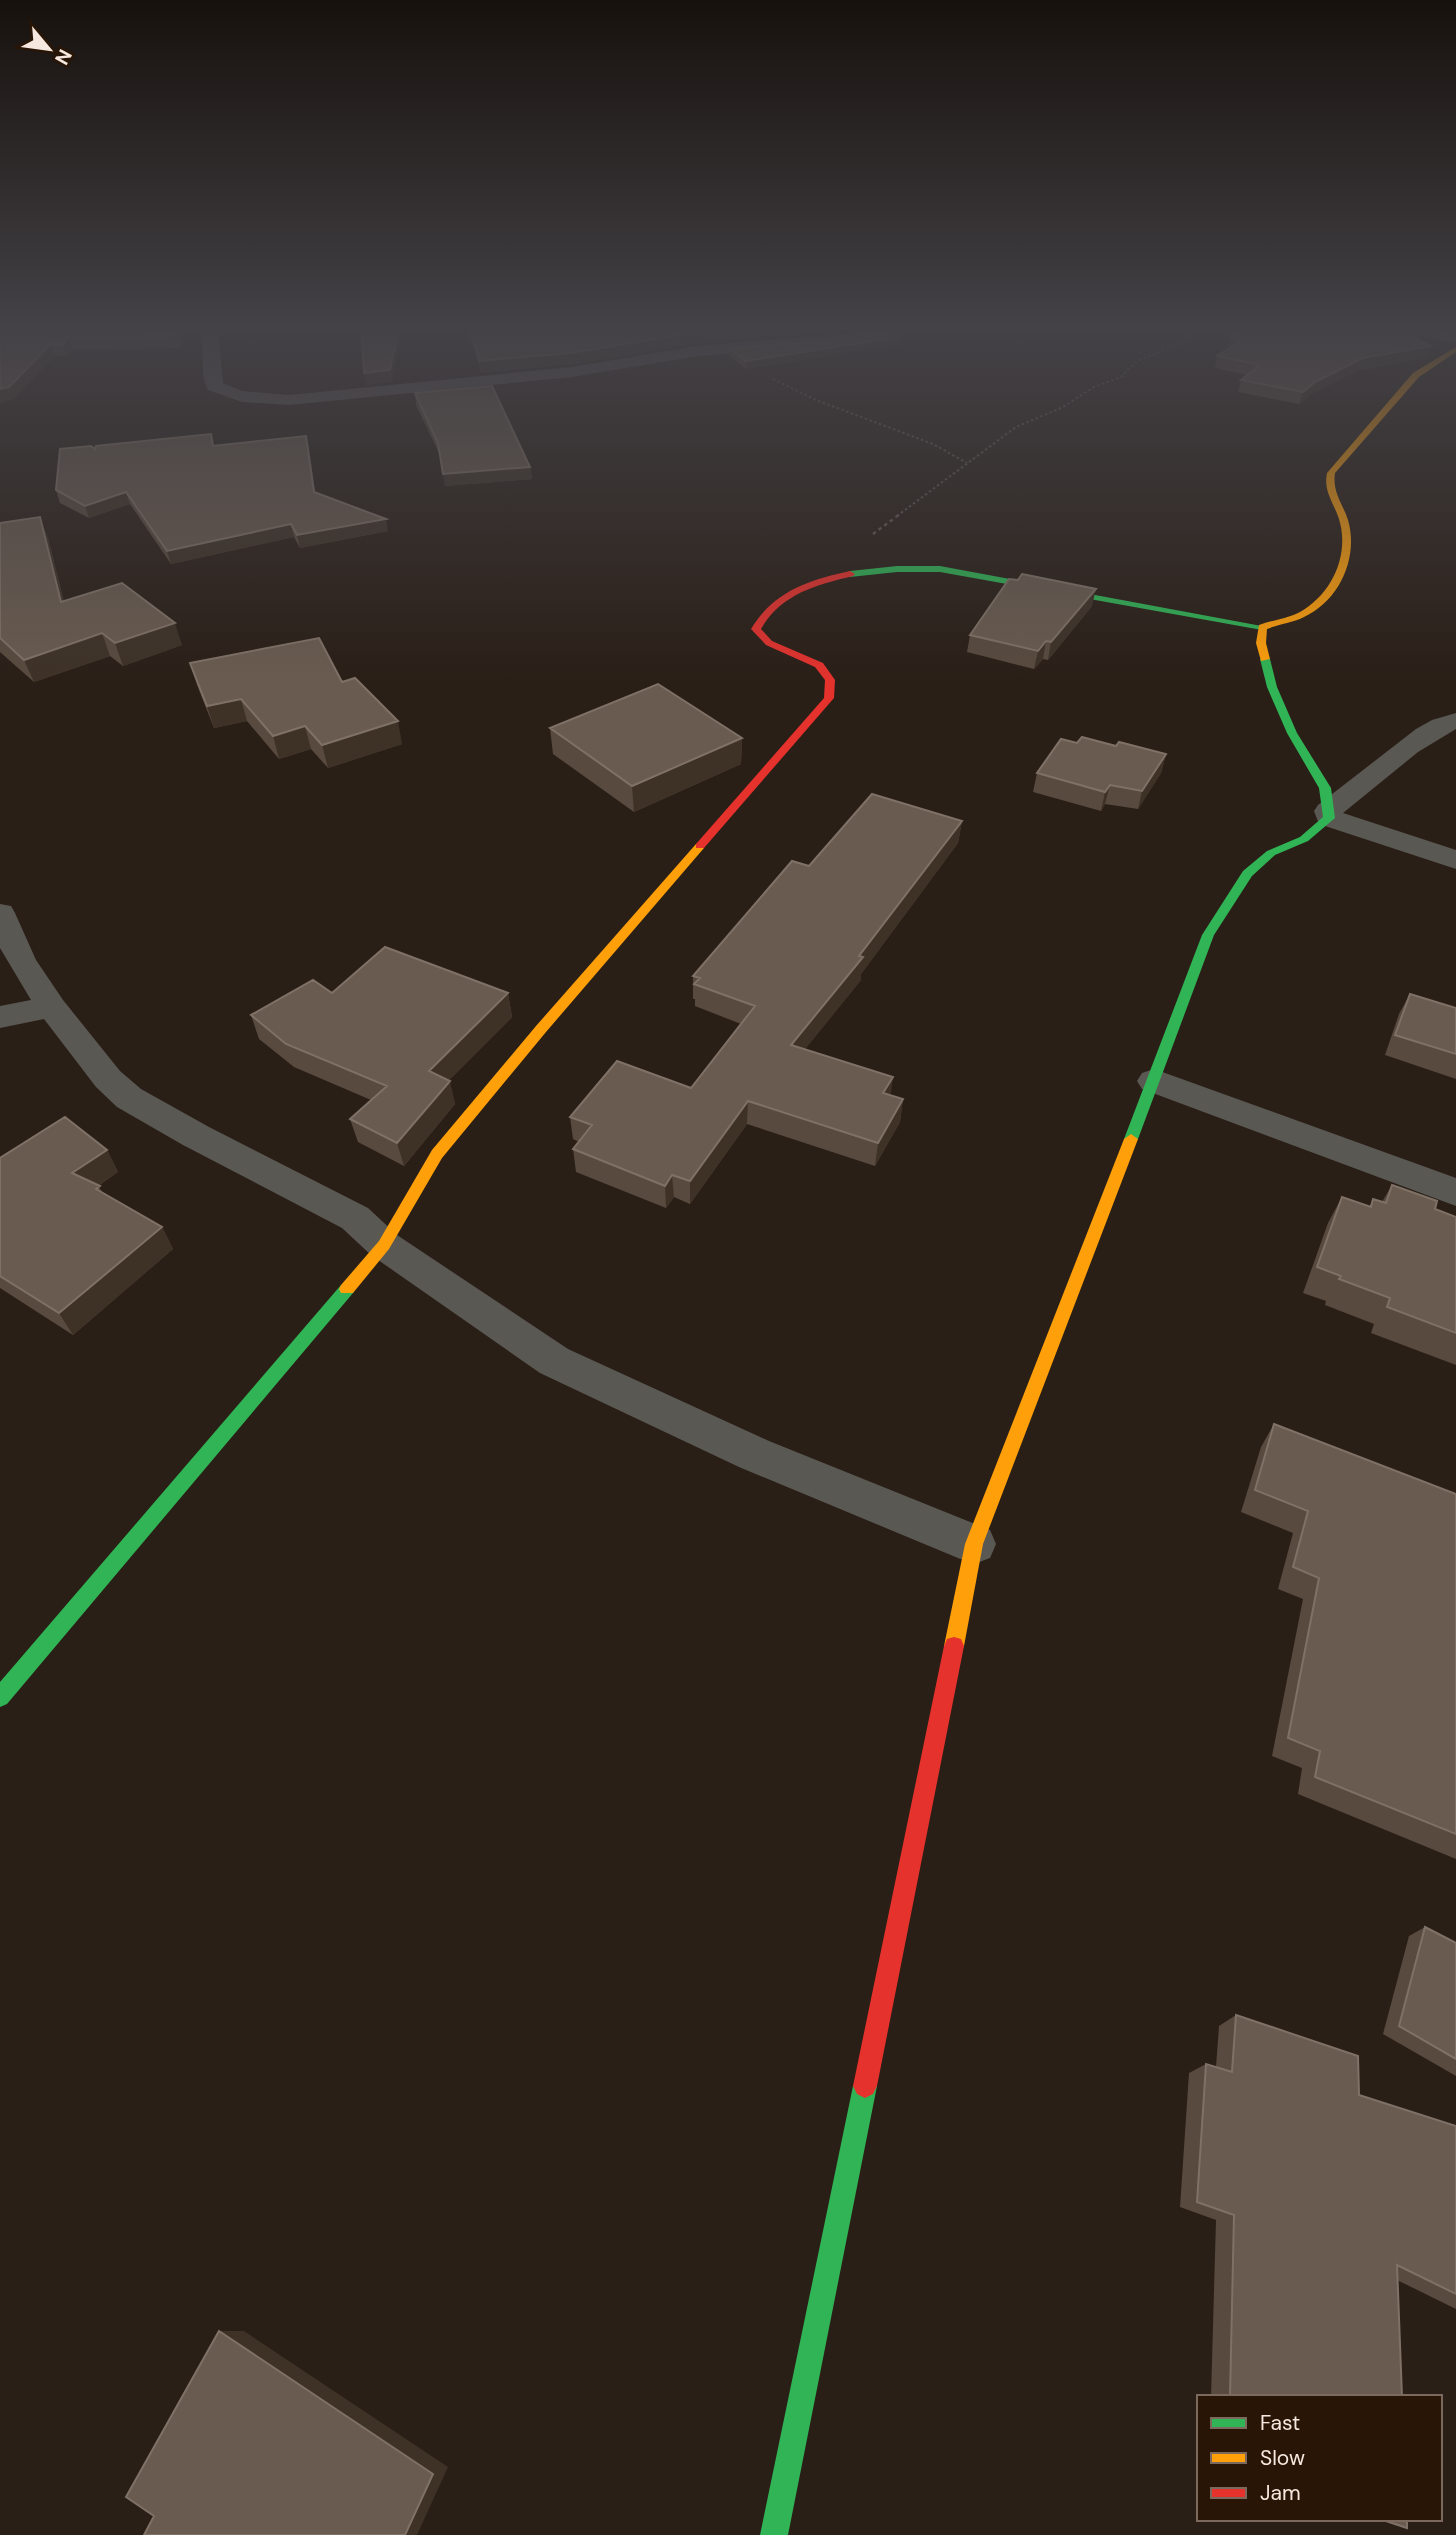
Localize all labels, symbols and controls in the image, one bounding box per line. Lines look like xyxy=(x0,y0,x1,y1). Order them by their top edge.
north arrow xyxy=(14,14,84,84)
text: N xyxy=(49,45,78,69)
legend xyxy=(1197,2395,1442,2521)
text: Fast xyxy=(1260,2409,1300,2437)
text: Slow xyxy=(1260,2444,1305,2472)
text: Jam xyxy=(1260,2479,1301,2507)

